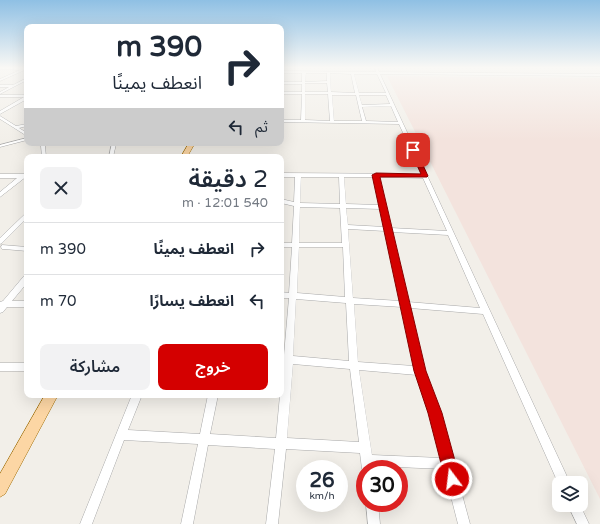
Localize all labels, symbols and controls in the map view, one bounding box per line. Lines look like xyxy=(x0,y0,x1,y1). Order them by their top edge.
text: 390 m xyxy=(116,30,202,64)
icon: right xyxy=(216,40,268,92)
text: انعطف يمينًا xyxy=(112,72,202,94)
icon: left xyxy=(225,116,247,138)
text: ثم xyxy=(255,118,268,136)
pin xyxy=(396,133,430,167)
icon: arrive xyxy=(402,139,424,161)
text: 2 دقيقة xyxy=(188,165,268,194)
button: close xyxy=(40,167,82,209)
text: 540 m · 12:01 xyxy=(182,195,268,211)
icon: right xyxy=(246,238,268,260)
text: 390 m xyxy=(40,240,86,258)
text: انعطف يمينًا xyxy=(153,240,234,258)
icon: left xyxy=(246,290,268,312)
text: 70 m xyxy=(40,292,77,310)
text: انعطف يسارًا xyxy=(150,292,234,310)
button: مشاركة xyxy=(40,344,150,390)
button: خروج xyxy=(158,344,268,390)
position arrow xyxy=(431,458,473,500)
speed limit sign: 30 xyxy=(356,460,408,512)
text: 26 xyxy=(309,469,335,493)
map controls xyxy=(552,476,588,512)
button: layers xyxy=(552,476,588,512)
text: km/h xyxy=(309,490,335,502)

